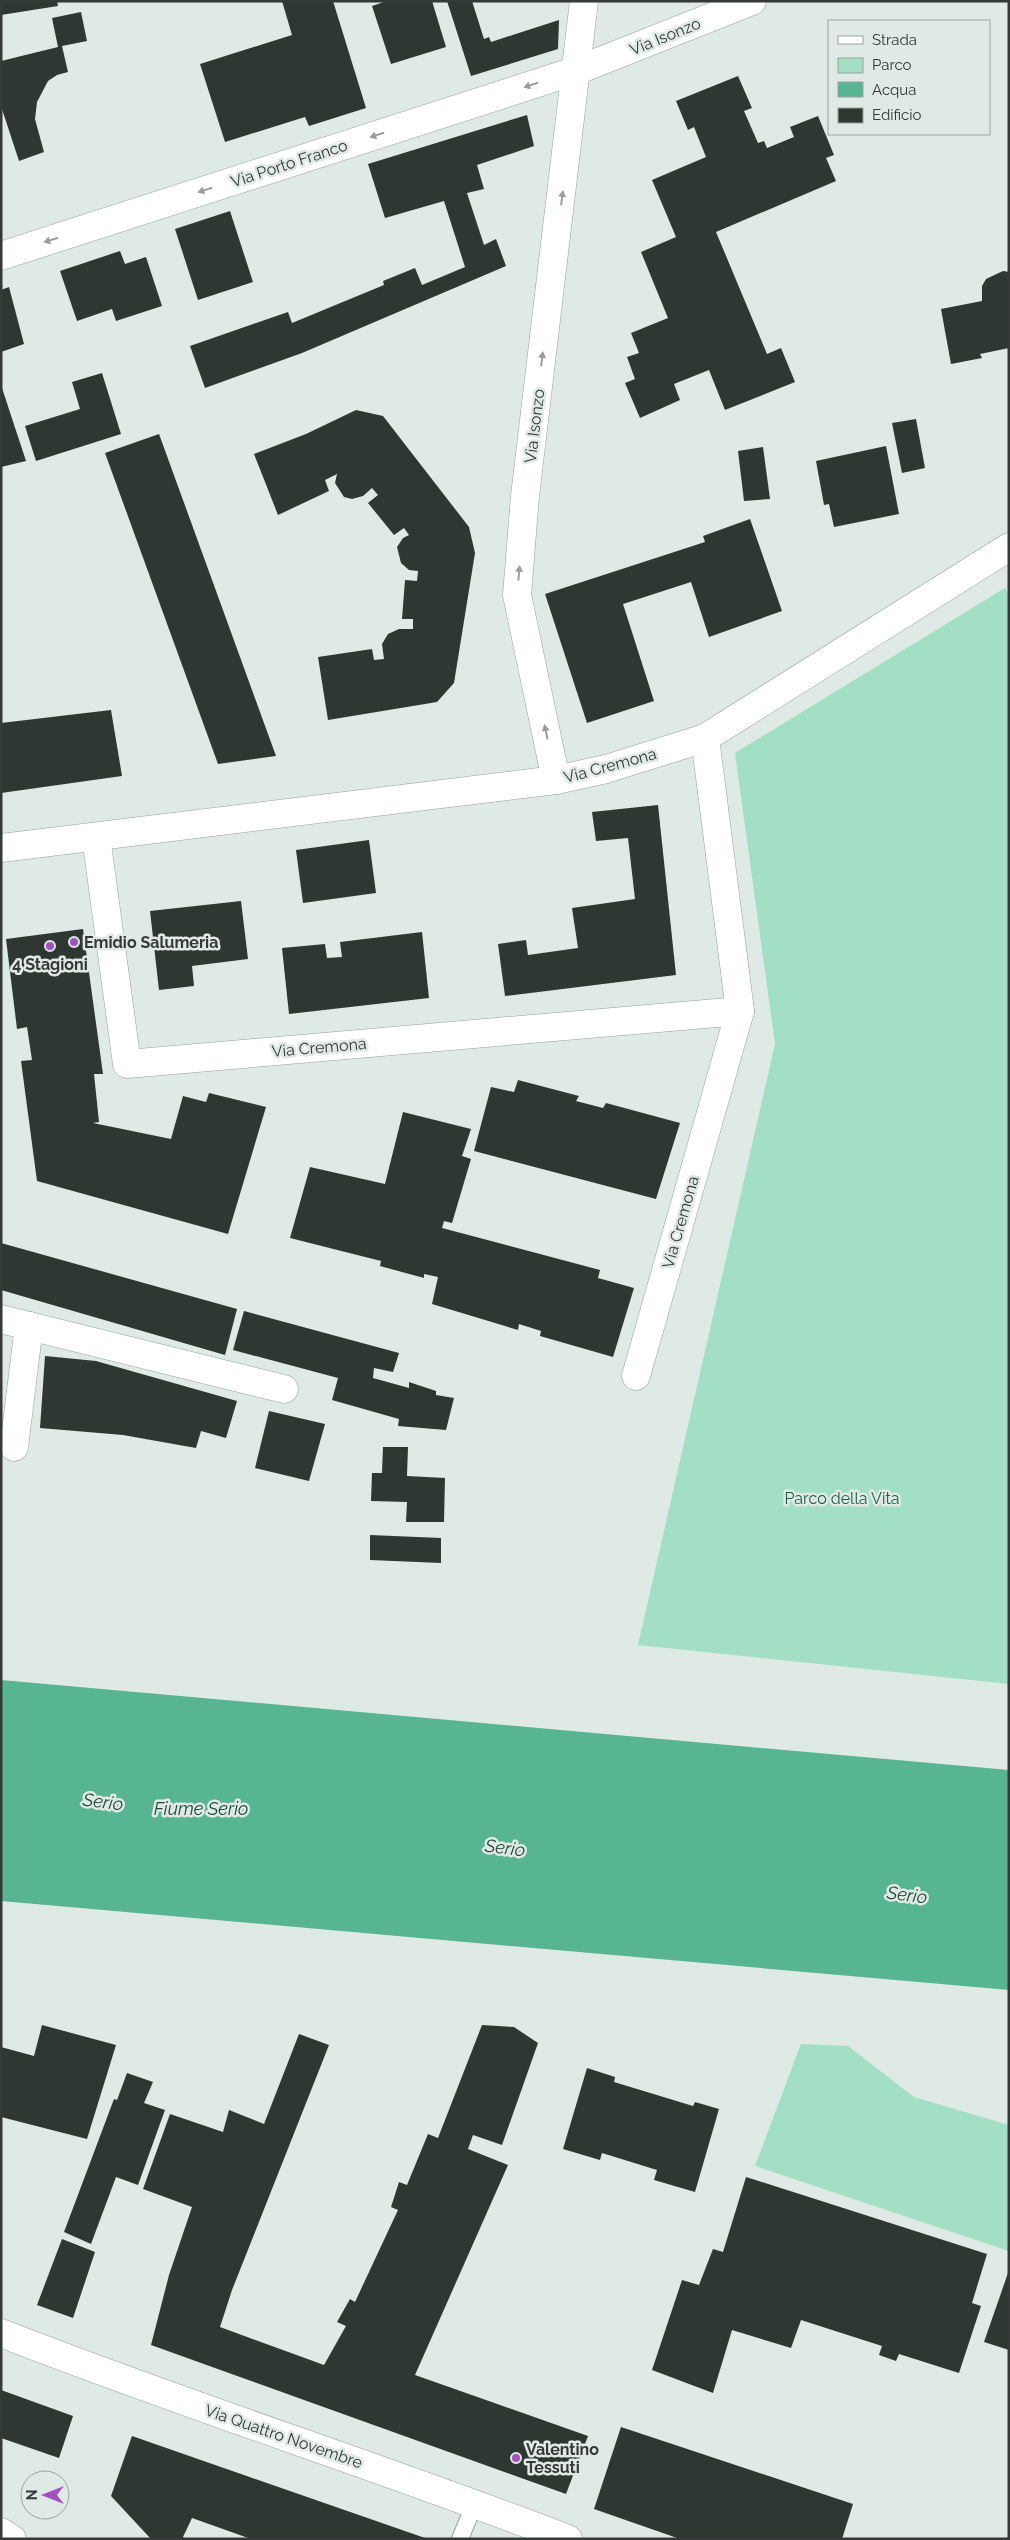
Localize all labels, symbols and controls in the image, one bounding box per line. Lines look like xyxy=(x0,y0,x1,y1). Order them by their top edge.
street label: Via Isonzo xyxy=(627,14,703,59)
legend xyxy=(828,20,990,135)
text: Strada xyxy=(872,31,917,49)
text: Parco xyxy=(872,56,912,74)
one-way arrow xyxy=(523,81,538,89)
text: Acqua xyxy=(872,81,916,99)
text: Edificio xyxy=(872,106,922,124)
one-way arrow xyxy=(369,132,384,139)
street label: Via Porto Franco xyxy=(228,136,350,191)
one-way arrow xyxy=(198,187,213,195)
one-way arrow xyxy=(558,189,566,205)
one-way arrow xyxy=(43,237,58,245)
one-way arrow xyxy=(538,351,546,367)
street label: Via Isonzo xyxy=(521,388,548,464)
one-way arrow xyxy=(515,564,523,580)
one-way arrow xyxy=(542,725,550,740)
street label: Via Cremona xyxy=(562,744,659,787)
place label: Emidio Salumeria xyxy=(84,933,218,952)
marker: Emidio Salumeria xyxy=(68,936,80,948)
marker: 4 Stagioni xyxy=(44,940,56,952)
place label: 4 Stagioni xyxy=(12,955,88,974)
street label: Via Cremona xyxy=(271,1034,367,1061)
street label: Via Cremona xyxy=(658,1174,703,1270)
park label: Parco della Vita xyxy=(785,1489,899,1508)
water label: Serio xyxy=(81,1788,124,1814)
water label: Fiume Serio xyxy=(154,1798,248,1819)
water label: Serio xyxy=(483,1834,526,1860)
water label: Serio xyxy=(885,1881,928,1907)
street label: Via Quattro Novembre xyxy=(203,2401,365,2472)
place label: Valentino Tessuti xyxy=(526,2440,599,2477)
marker: Valentino Tessuti xyxy=(510,2452,522,2464)
north arrow xyxy=(20,2470,70,2520)
text: N xyxy=(24,2490,40,2500)

